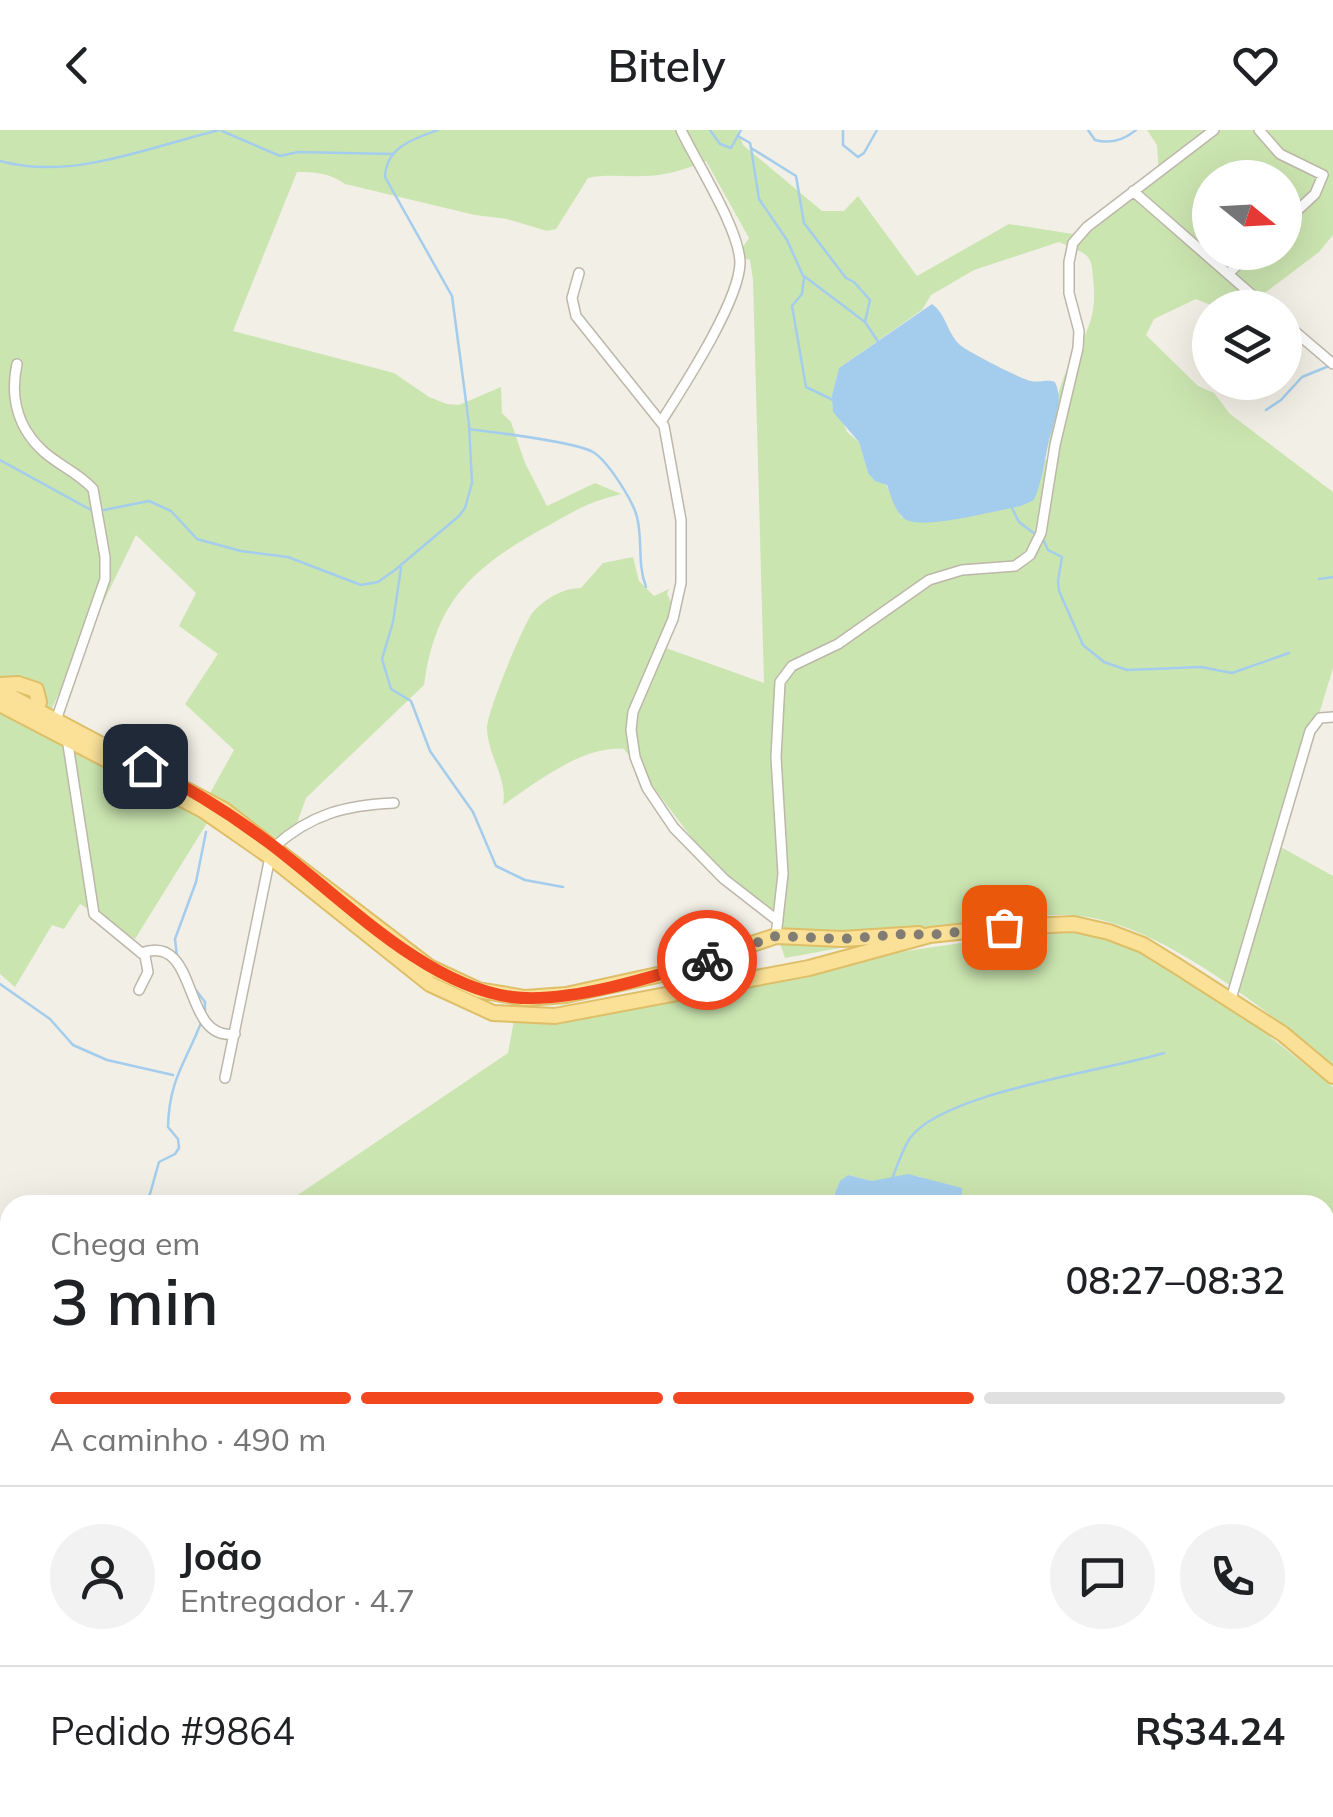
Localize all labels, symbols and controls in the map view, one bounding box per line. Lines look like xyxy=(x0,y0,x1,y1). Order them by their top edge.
text: Bitely xyxy=(607,37,726,93)
icon: back xyxy=(50,38,105,93)
icon: heart xyxy=(1228,38,1283,93)
north arrow xyxy=(1192,160,1302,270)
map controls xyxy=(1192,160,1302,400)
button: layers xyxy=(1192,290,1302,400)
pin xyxy=(103,724,188,809)
icon: home xyxy=(118,739,173,794)
pin xyxy=(962,885,1047,970)
icon: bag xyxy=(977,900,1032,955)
courier xyxy=(657,910,757,1010)
icon: bike xyxy=(680,933,735,988)
text: Chega em xyxy=(50,1223,200,1263)
text: 08:27–08:32 xyxy=(1065,1256,1285,1304)
text: 3 min xyxy=(50,1260,219,1341)
text: A caminho · 490 m xyxy=(50,1419,326,1459)
button: person xyxy=(50,1524,155,1629)
button: chat xyxy=(1050,1524,1155,1629)
button: phone xyxy=(1180,1524,1285,1629)
text: João xyxy=(180,1532,262,1580)
text: Entregador · 4.7 xyxy=(180,1580,415,1620)
text: Pedido #9864 xyxy=(50,1707,295,1755)
text: R$34.24 xyxy=(1135,1707,1285,1755)

